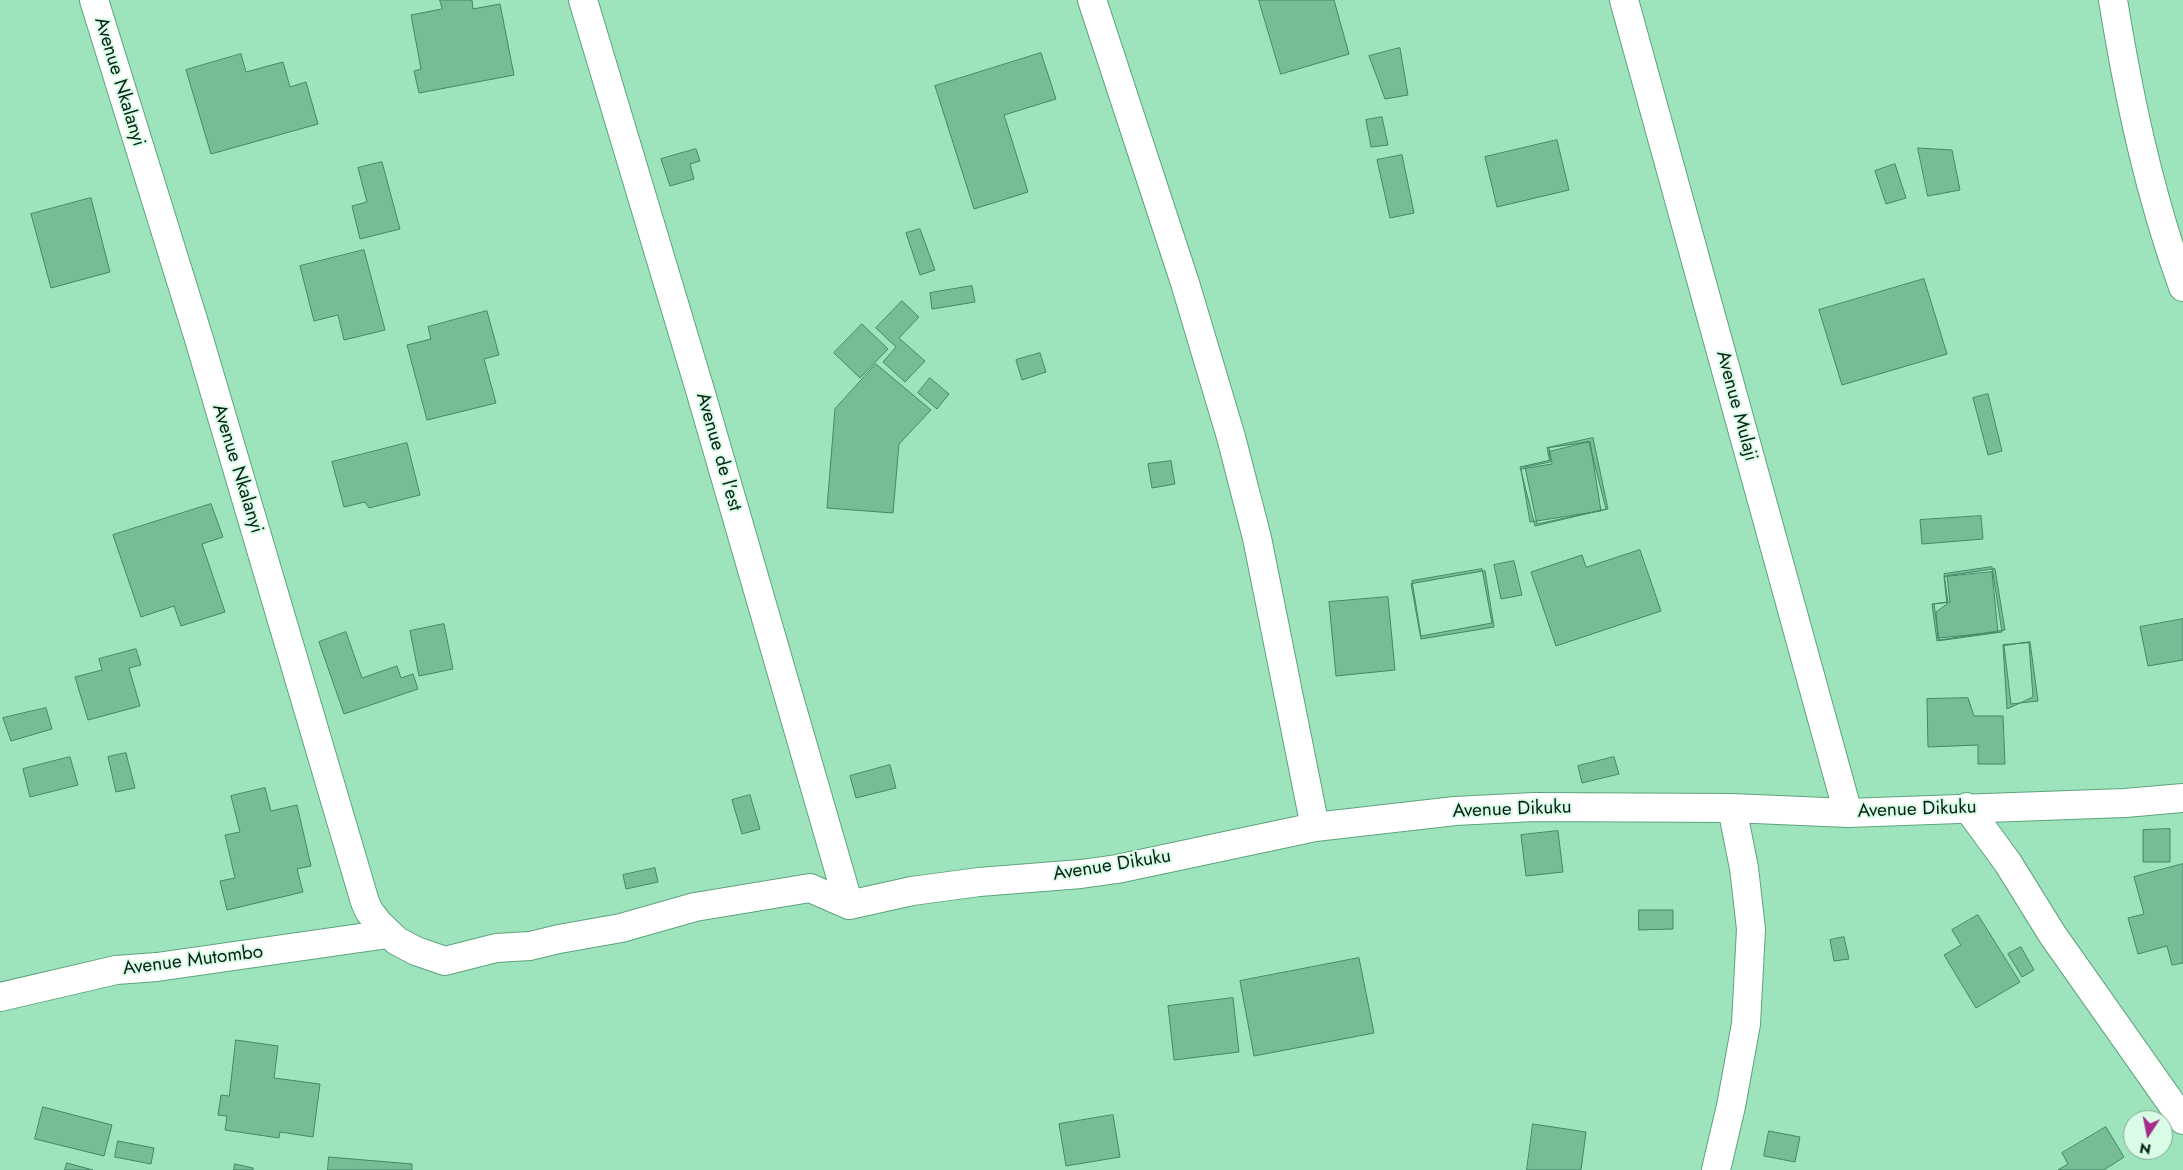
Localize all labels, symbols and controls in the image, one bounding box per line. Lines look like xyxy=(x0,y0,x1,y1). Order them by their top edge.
street label: Avenue Nkalanyi xyxy=(89,15,149,149)
street label: Avenue Mulaji xyxy=(1710,348,1762,464)
street label: Avenue de l'est xyxy=(690,390,746,514)
street label: Avenue Nkalanyi xyxy=(207,402,267,536)
street label: Avenue Dikuku xyxy=(1452,797,1572,823)
street label: Avenue Dikuku xyxy=(1857,797,1977,823)
street label: Avenue Dikuku xyxy=(1051,845,1173,887)
street label: Avenue Mutombo xyxy=(122,941,264,981)
north arrow xyxy=(2123,1110,2173,1160)
text: N xyxy=(2138,1138,2153,1160)

